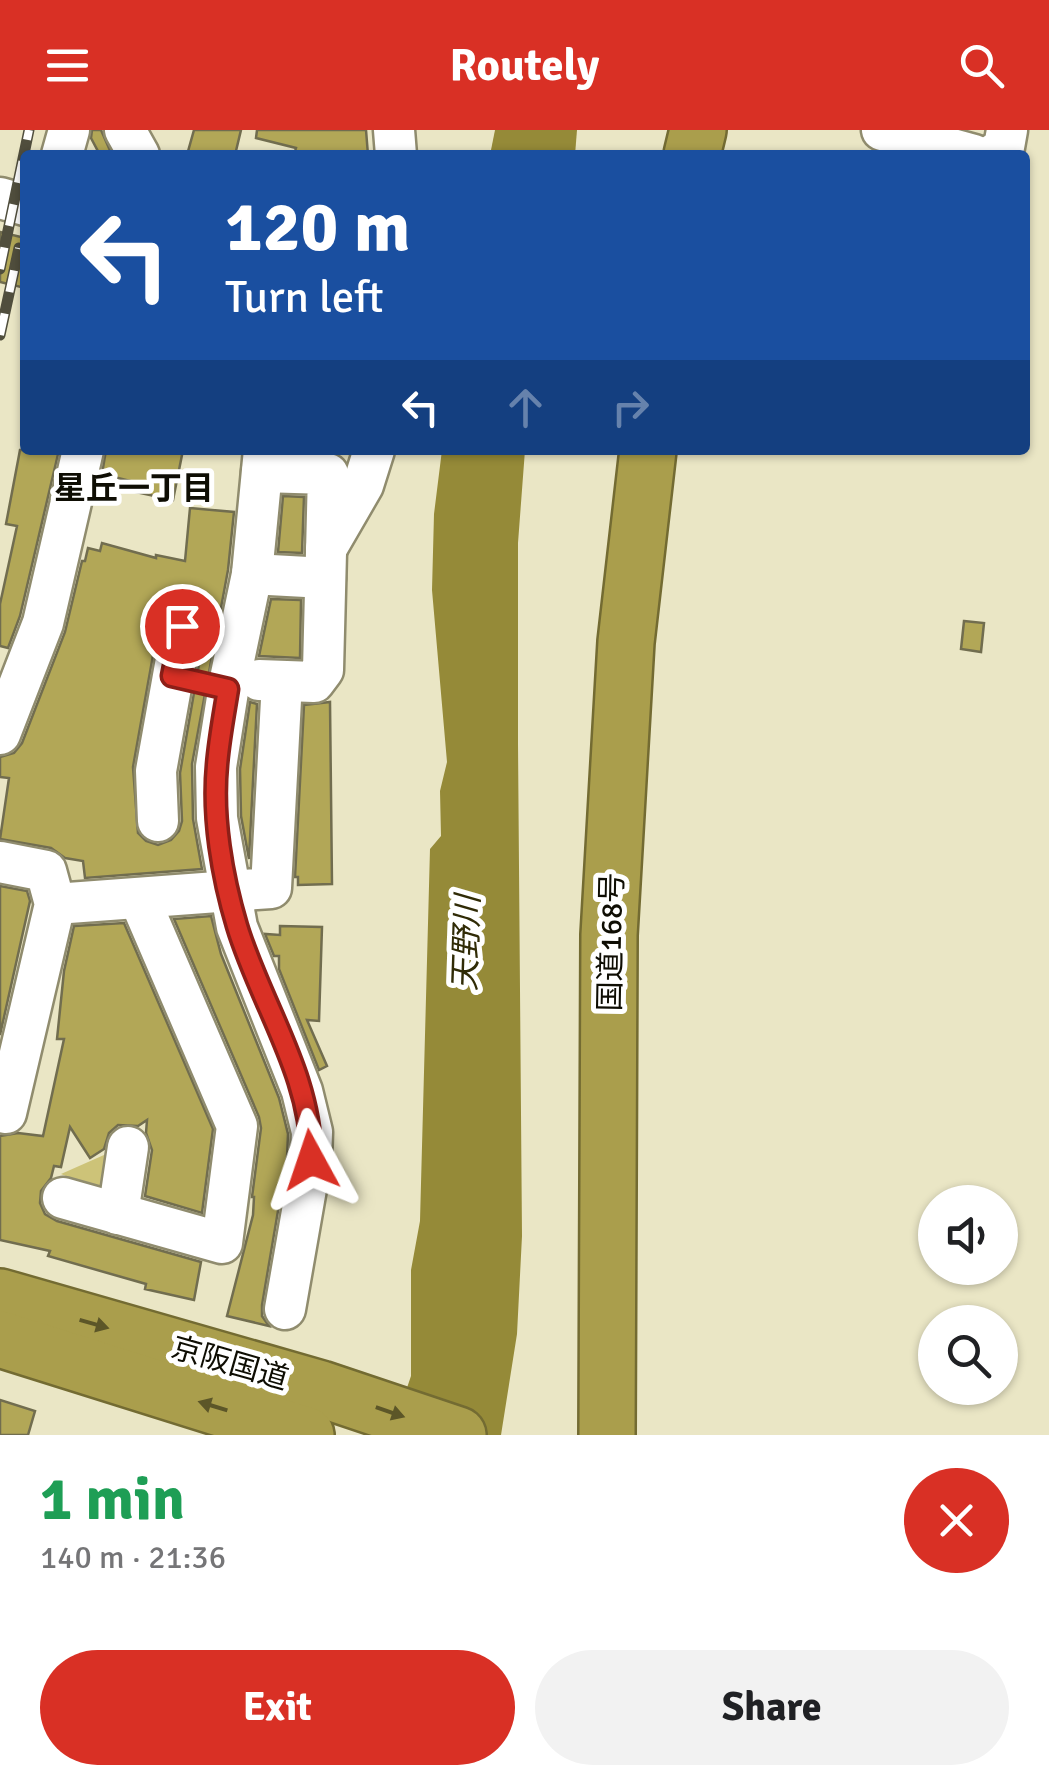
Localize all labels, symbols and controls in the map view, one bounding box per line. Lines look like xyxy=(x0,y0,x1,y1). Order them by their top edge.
icon: menu xyxy=(40,38,95,93)
text: Routely xyxy=(450,38,599,93)
icon: search xyxy=(954,38,1009,93)
text: 120 m xyxy=(225,184,410,270)
icon: left xyxy=(60,190,190,320)
text: Turn left xyxy=(225,270,384,325)
icon: left xyxy=(393,380,448,435)
icon: ahead xyxy=(498,380,553,435)
icon: right xyxy=(603,380,658,435)
district label: 星丘一丁目 xyxy=(54,469,214,508)
pin xyxy=(140,584,225,669)
icon: arrive xyxy=(155,599,210,654)
street label: 国道168号 xyxy=(592,872,631,1012)
water label: 天野川 xyxy=(445,891,488,992)
position arrow xyxy=(259,1108,363,1212)
map controls xyxy=(918,1185,1018,1405)
button: sound xyxy=(918,1185,1018,1285)
button: search xyxy=(918,1305,1018,1405)
one-way arrow xyxy=(79,1316,110,1332)
street label: 京阪国道 xyxy=(167,1329,293,1398)
one-way arrow xyxy=(197,1398,228,1413)
one-way arrow xyxy=(375,1405,405,1420)
text: 1 min xyxy=(40,1463,185,1537)
button: close xyxy=(904,1468,1009,1573)
text: 140 m · 21:36 xyxy=(40,1538,226,1577)
button: Exit xyxy=(40,1650,515,1765)
button: Share xyxy=(535,1650,1009,1765)

